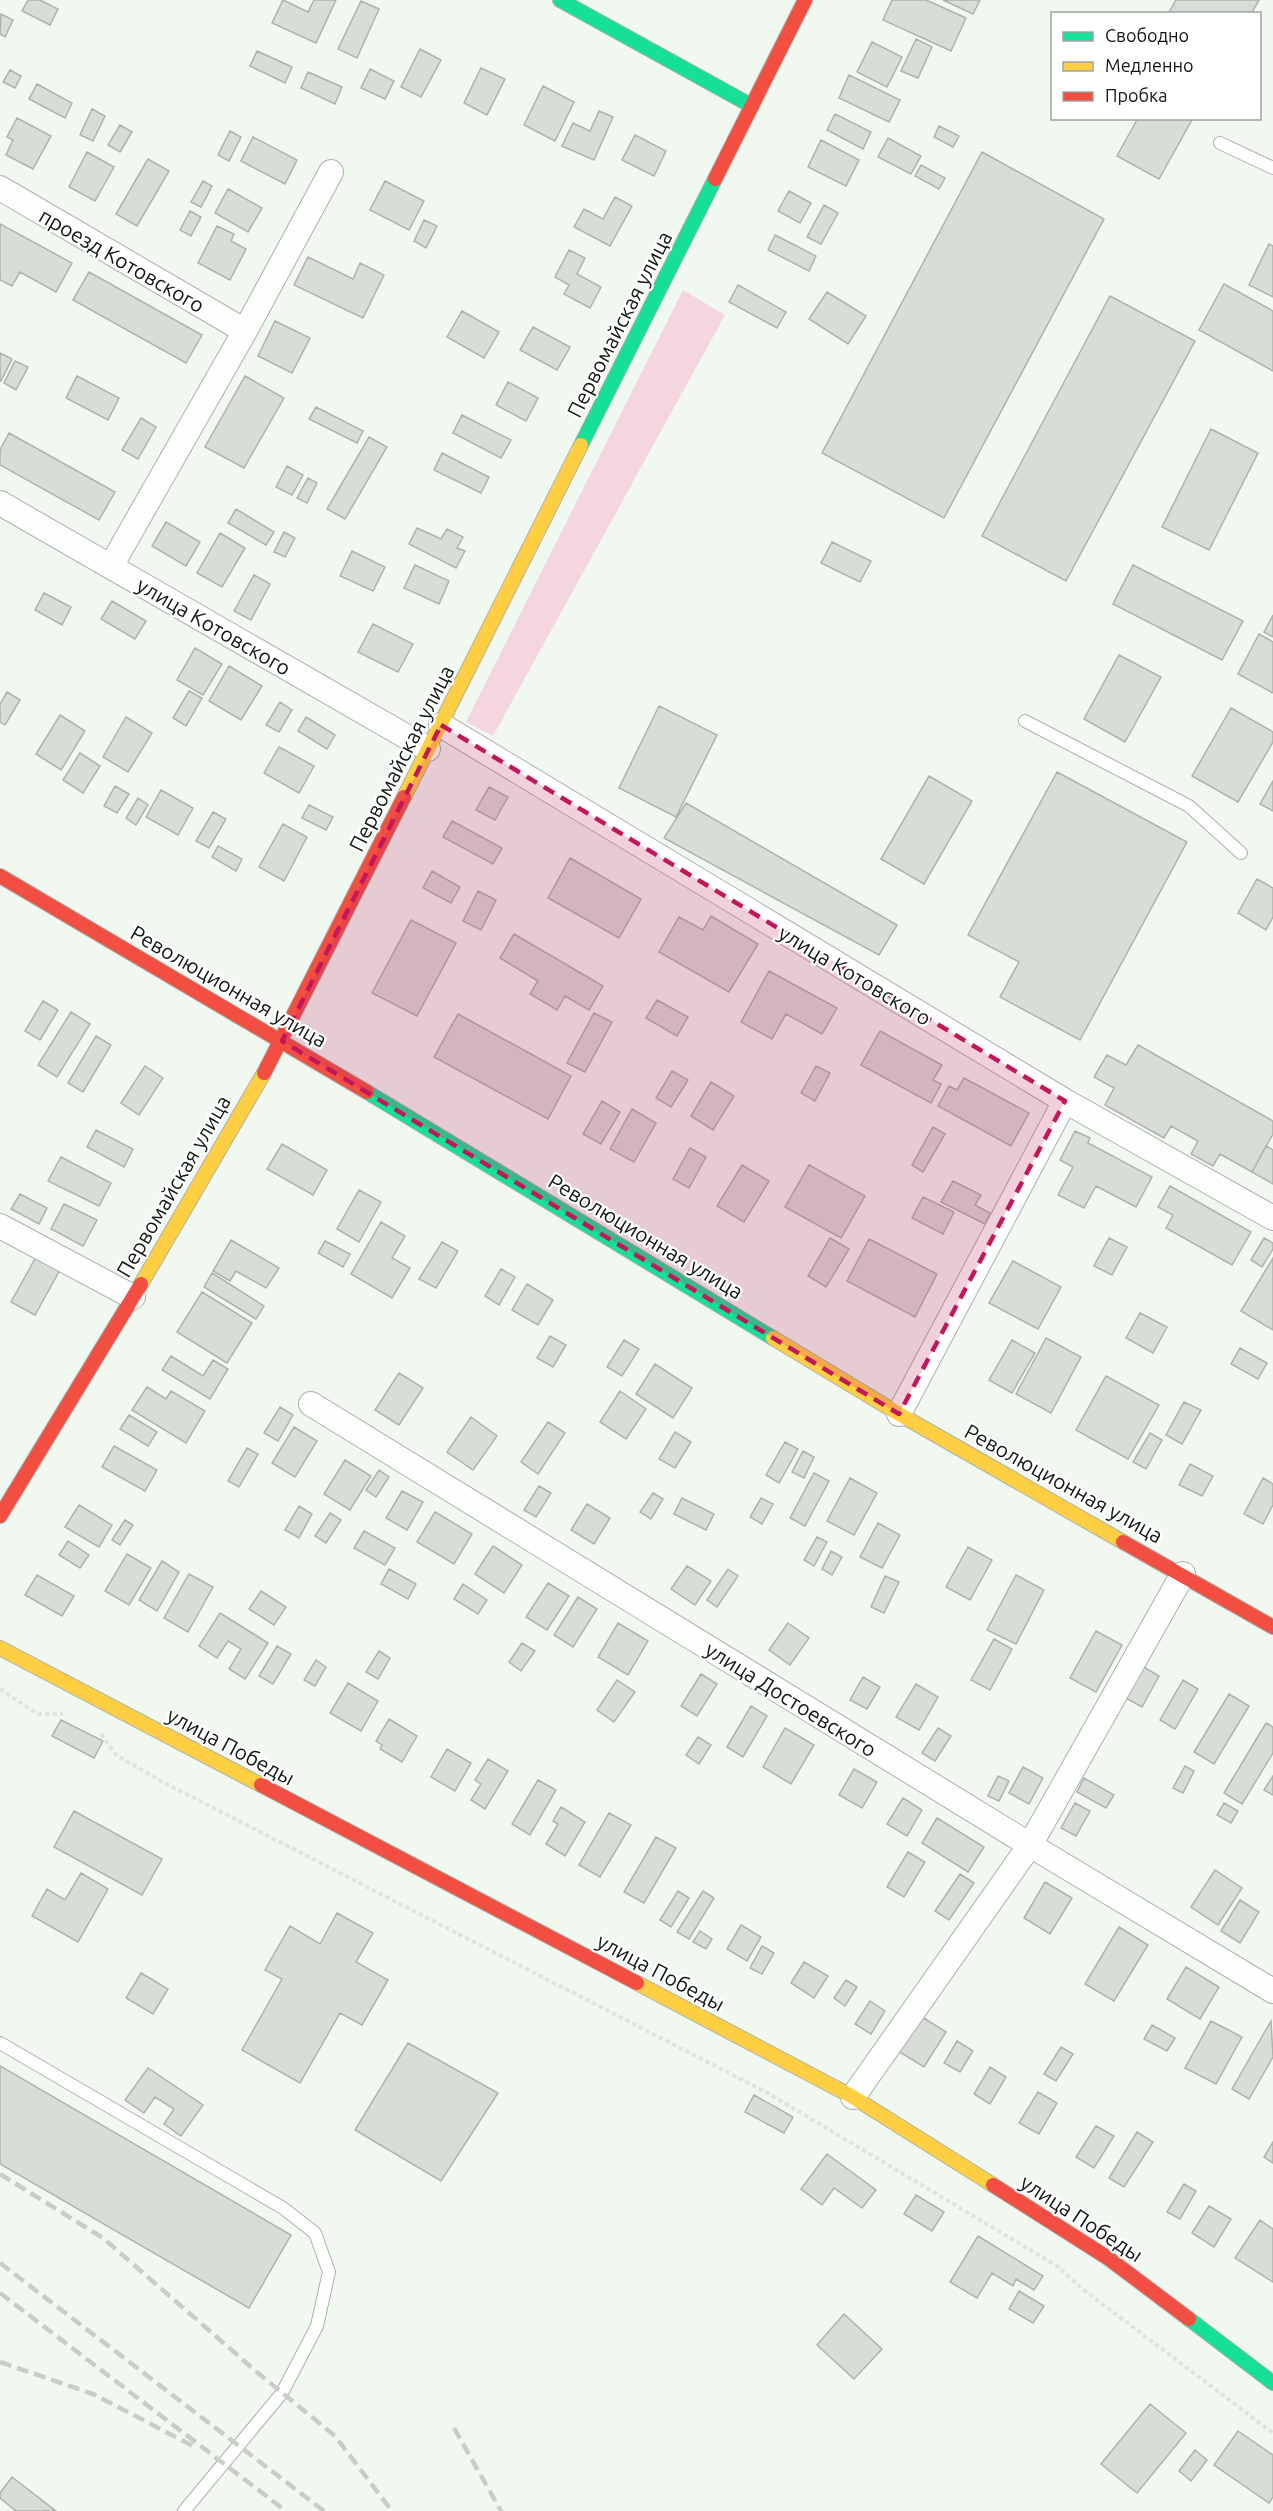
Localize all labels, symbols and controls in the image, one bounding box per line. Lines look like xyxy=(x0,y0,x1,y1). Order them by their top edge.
legend xyxy=(1051,12,1261,120)
text: Свободно xyxy=(1105,25,1189,45)
text: Медленно xyxy=(1105,55,1194,75)
text: Пробка xyxy=(1105,85,1168,105)
street label: проезд Котовского xyxy=(35,203,209,317)
street label: Первомайская улица xyxy=(562,227,676,421)
street label: улица Котовского xyxy=(133,572,295,680)
street label: Первомайская улица xyxy=(344,661,458,855)
street label: Революционная улица xyxy=(127,920,331,1052)
street label: улица Котовского xyxy=(774,920,936,1030)
street label: Первомайская улица xyxy=(111,1091,235,1281)
street label: Революционная улица xyxy=(545,1168,747,1304)
street label: Революционная улица xyxy=(961,1419,1167,1547)
street label: улица Достоевского xyxy=(701,1637,881,1761)
street label: улица Победы xyxy=(163,1702,299,1790)
street label: улица Победы xyxy=(593,1928,729,2016)
street label: улица Победы xyxy=(1016,2170,1148,2266)

